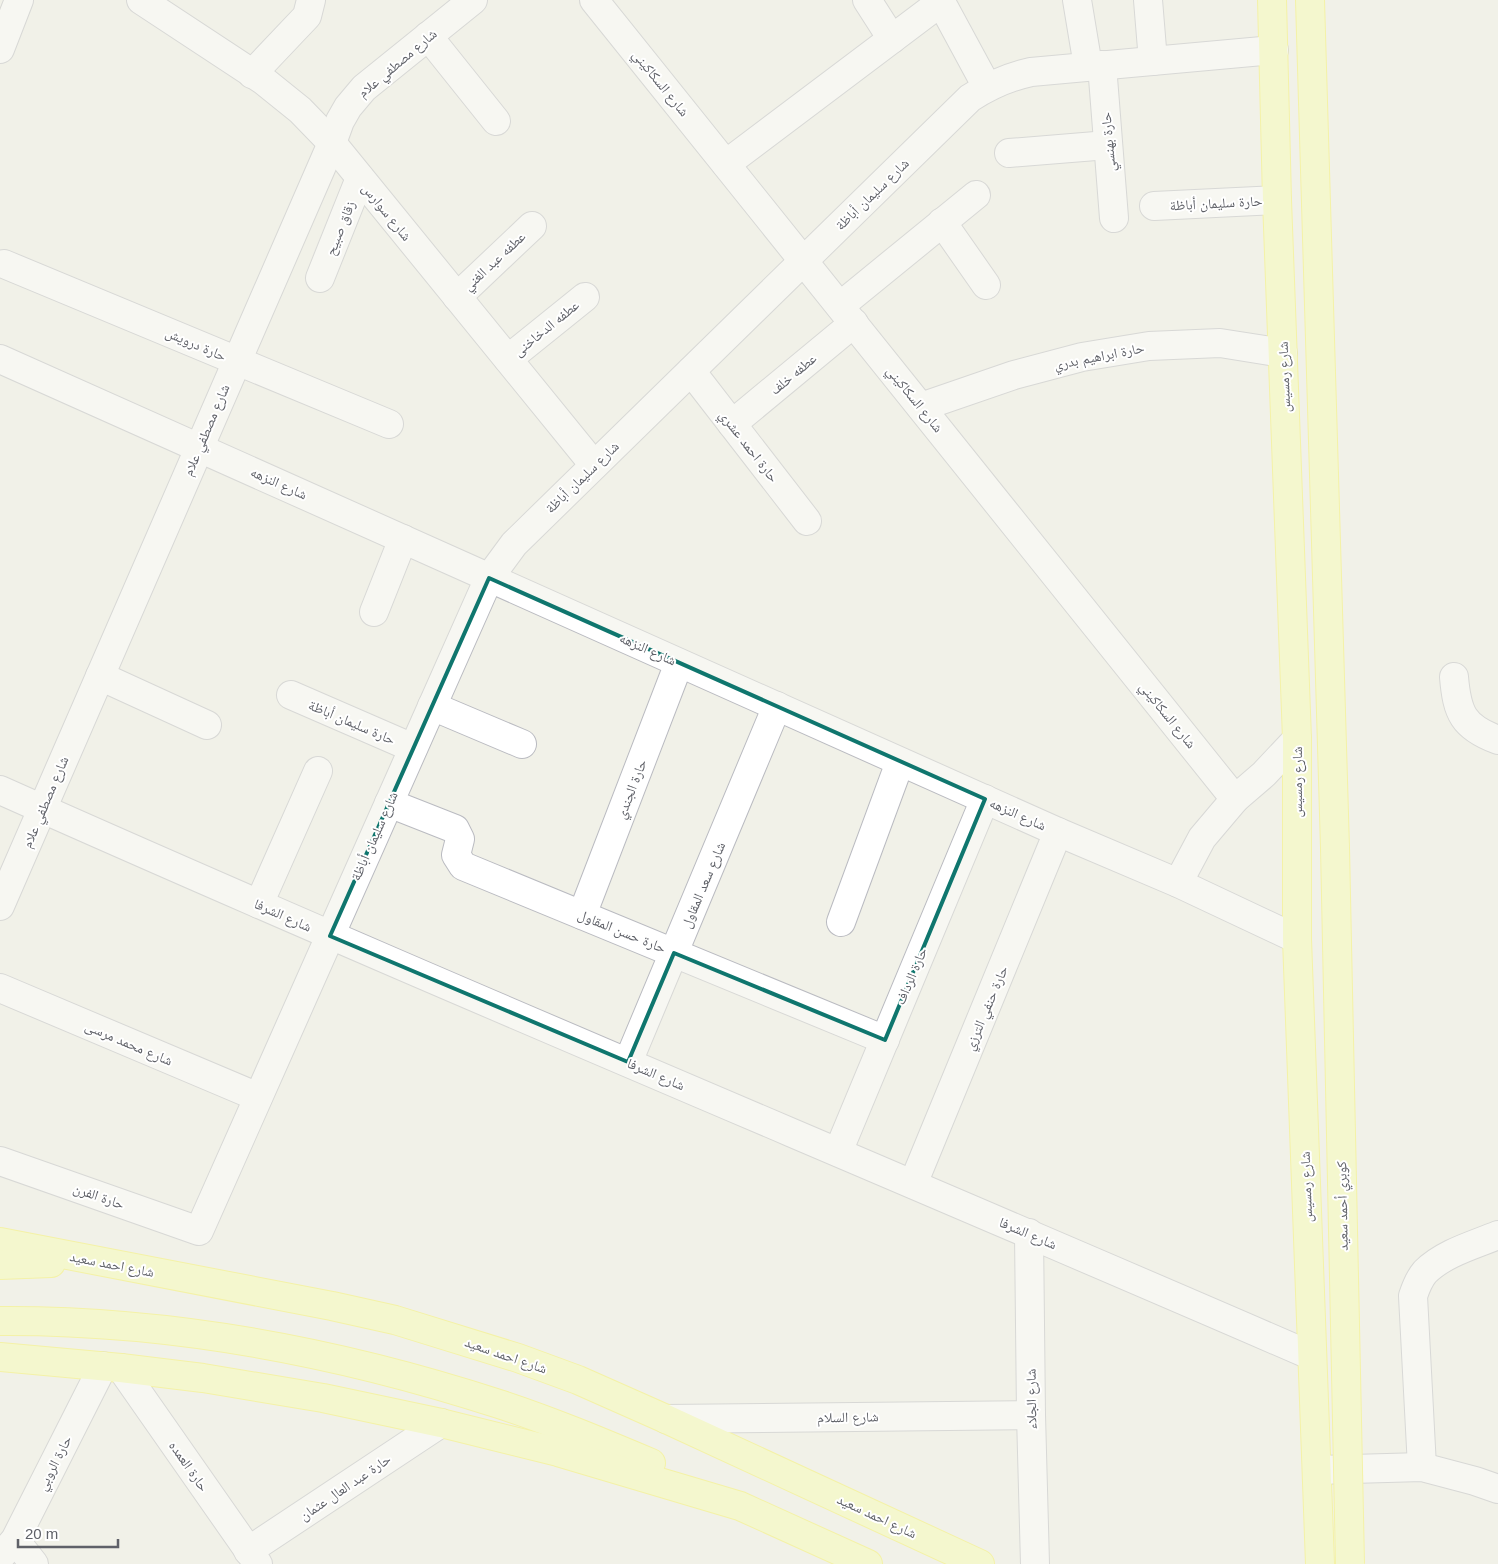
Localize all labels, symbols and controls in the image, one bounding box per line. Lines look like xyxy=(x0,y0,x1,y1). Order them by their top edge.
street label: شارع مصطفي علام xyxy=(354,25,442,103)
street label: شارع السكاكيني xyxy=(627,47,693,122)
street label: حارة بهنسي xyxy=(1097,111,1122,172)
street label: شارع سليمان أباظة xyxy=(832,155,913,235)
street label: شارع سوارس xyxy=(357,180,415,245)
street label: حارة سليمان أباظة xyxy=(1169,193,1263,214)
street label: زقاق صبيح xyxy=(322,198,360,258)
street label: عطفه عبد الغني xyxy=(460,228,531,296)
street label: عطفه الدخاخنى xyxy=(510,297,583,360)
street label: حارة درويش xyxy=(163,324,229,365)
street label: حارة ابراهيم بدري xyxy=(1053,339,1146,376)
street label: شارع رمسيس xyxy=(1275,341,1295,413)
street label: عطفه خلف xyxy=(767,350,819,398)
street label: شارع السكاكيني xyxy=(881,363,947,438)
street label: شارع مصطفي علام xyxy=(179,382,236,480)
street label: حارة احمد عشري xyxy=(713,407,782,487)
street label: شارع سليمان أباظة xyxy=(542,438,623,518)
street label: شارع النزهه xyxy=(248,463,310,504)
street label: شارع النزهه xyxy=(617,629,679,670)
street label: شارع السكاكيني xyxy=(1134,679,1200,754)
street label: حارة سليمان أباظة xyxy=(306,696,398,748)
street label: شارع رمسيس xyxy=(1289,747,1307,817)
street label: شارع مصطفي علام xyxy=(18,754,75,852)
street label: حارة الجندي xyxy=(612,757,653,822)
street label: شارع سليمان أباظة xyxy=(347,789,403,884)
street label: شارع النزهه xyxy=(987,794,1049,835)
street label: شارع سعد المقاول xyxy=(678,840,730,931)
street label: شارع الشرفا xyxy=(251,895,314,937)
street label: حارة حسن المقاول xyxy=(575,906,668,957)
street label: حارة الرداف xyxy=(892,945,931,1007)
street label: حارة حنفي الترزي xyxy=(961,963,1014,1054)
street label: شارع محمد مرسى xyxy=(82,1017,175,1070)
street label: شارع الشرفا xyxy=(624,1055,687,1095)
street label: شارع رمسيس xyxy=(1297,1151,1317,1223)
street label: كوبري أحمد سعيد xyxy=(1333,1161,1354,1251)
street label: حارة الفرن xyxy=(71,1180,127,1213)
street label: شارع الشرفا xyxy=(996,1214,1059,1254)
street label: شارع احمد سعيد xyxy=(68,1248,156,1282)
street label: شارع احمد سعيد xyxy=(462,1333,549,1378)
street label: شارع الجلاء xyxy=(1022,1368,1042,1430)
street label: شارع السلام xyxy=(817,1408,879,1428)
street label: حارة الروبي xyxy=(33,1433,78,1495)
street label: حارة العمده xyxy=(165,1438,212,1495)
street label: حارة عبد العال عثمان xyxy=(296,1451,394,1524)
street label: شارع احمد سعيد xyxy=(834,1491,919,1543)
scale bar xyxy=(18,1516,118,1548)
text: 20 m xyxy=(25,1525,58,1542)

